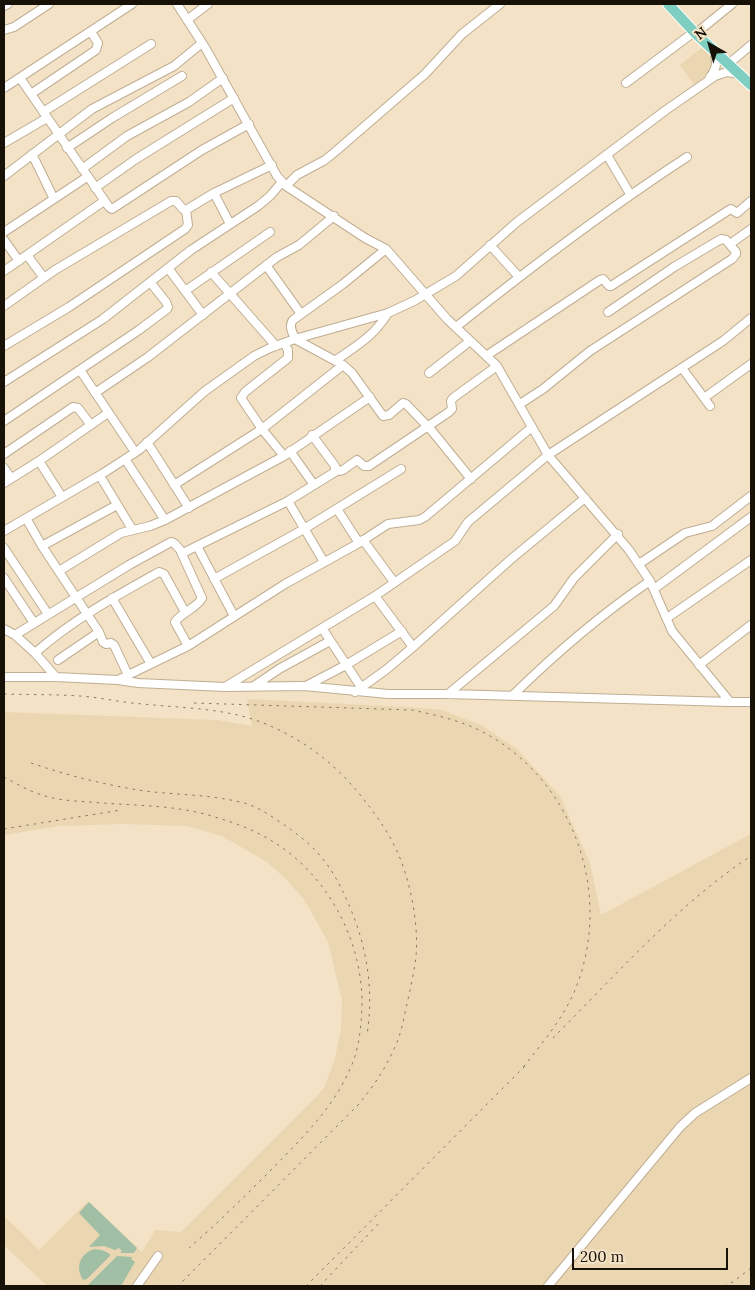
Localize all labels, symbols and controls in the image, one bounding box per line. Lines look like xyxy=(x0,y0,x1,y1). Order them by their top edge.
north arrow xyxy=(685,20,735,70)
text: N xyxy=(691,23,711,44)
scale bar xyxy=(575,1238,731,1270)
text: 200 m xyxy=(580,1247,624,1266)

